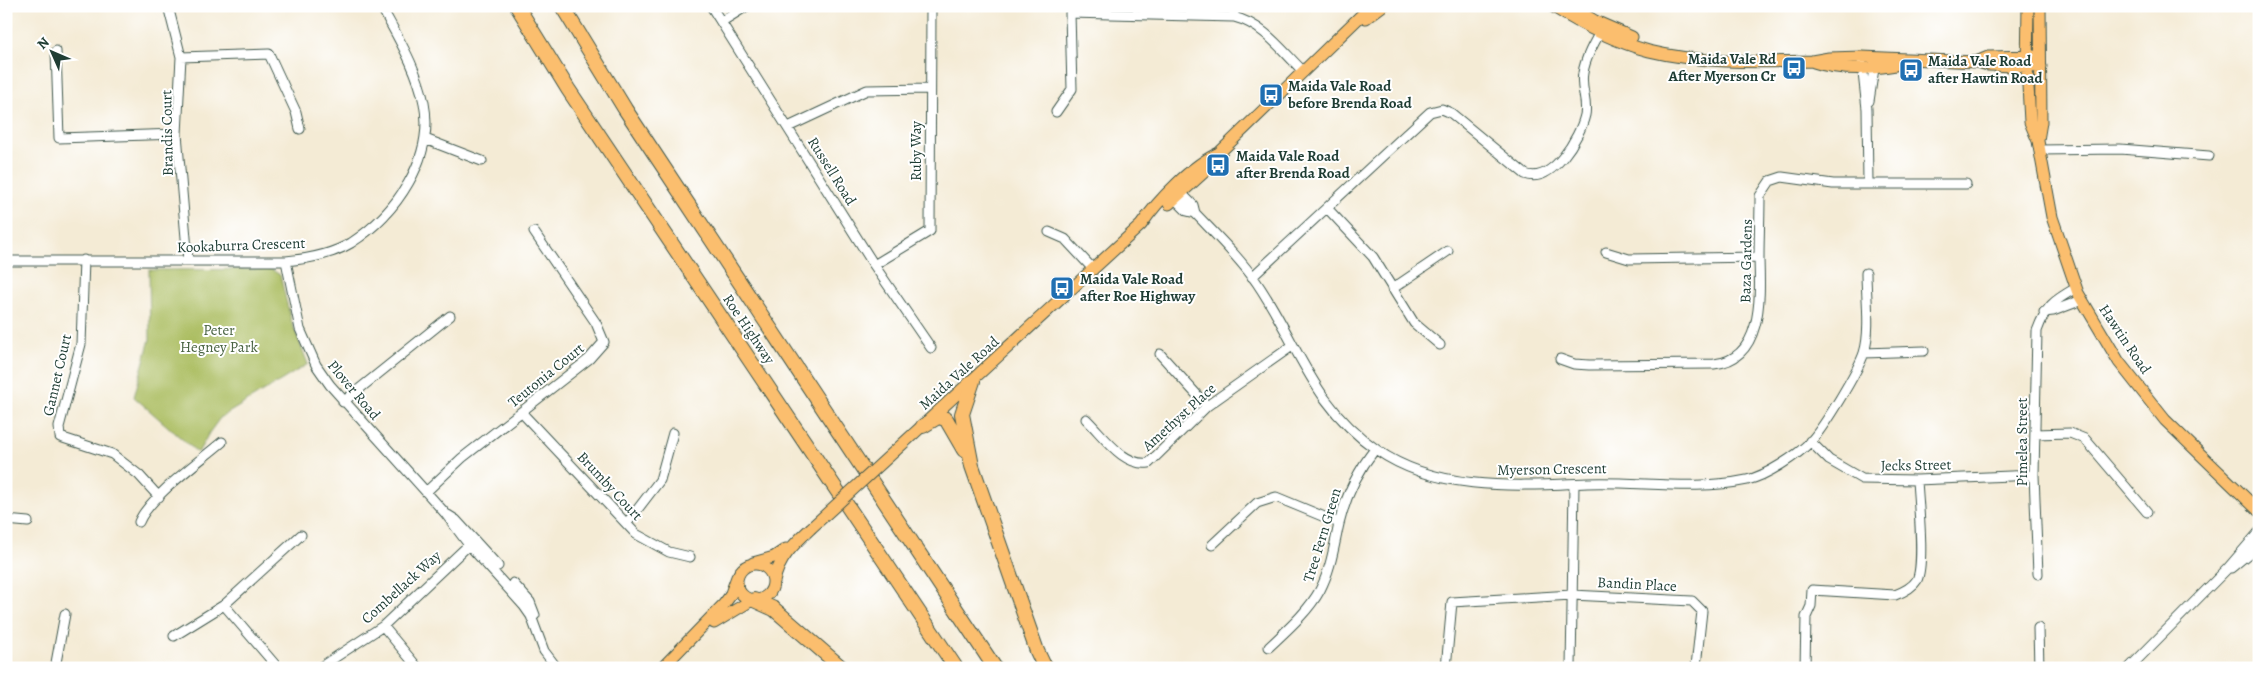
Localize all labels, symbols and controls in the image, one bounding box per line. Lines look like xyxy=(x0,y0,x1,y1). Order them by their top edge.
north arrow xyxy=(28,28,78,78)
text: N xyxy=(33,33,53,53)
place label: Maida Vale Rd After Myerson Cr xyxy=(1668,49,1777,86)
place label: Maida Vale Road after Hawtin Road xyxy=(1928,51,2044,88)
bus stop icon: Maida Vale Rd After Myerson Cr xyxy=(1781,55,1807,81)
bus stop icon: Maida Vale Road after Hawtin Road xyxy=(1898,57,1924,83)
place label: Maida Vale Road before Brenda Road xyxy=(1287,76,1413,113)
bus stop icon: Maida Vale Road before Brenda Road xyxy=(1258,82,1284,108)
street label: Brandis Court xyxy=(156,90,178,176)
street label: Ruby Way xyxy=(906,121,926,181)
street label: Russell Road xyxy=(803,133,861,210)
place label: Maida Vale Road after Brenda Road xyxy=(1236,146,1351,183)
bus stop icon: Maida Vale Road after Brenda Road xyxy=(1205,152,1231,178)
street label: Baza Gardens xyxy=(1735,219,1757,303)
street label: Kookaburra Crescent xyxy=(176,233,306,257)
place label: Maida Vale Road after Roe Highway xyxy=(1080,269,1196,306)
bus stop icon: Maida Vale Road after Roe Highway xyxy=(1049,275,1075,301)
street label: Roe Highway xyxy=(718,290,780,368)
street label: Hawtin Road xyxy=(2094,300,2156,378)
park label: Peter Hegney Park xyxy=(180,320,258,357)
street label: Maida Vale Road xyxy=(915,331,1004,414)
street label: Gannet Court xyxy=(38,332,76,418)
street label: Teutonia Court xyxy=(504,338,588,412)
street label: Plover Road xyxy=(323,356,385,425)
street label: Amethyst Place xyxy=(1137,378,1220,456)
street label: Pimelea Street xyxy=(2012,398,2032,486)
street label: Brumby Court xyxy=(573,447,647,525)
street label: Jecks Street xyxy=(1880,454,1952,476)
street label: Myerson Crescent xyxy=(1497,458,1607,480)
street label: Tree Fern Green xyxy=(1298,486,1346,584)
street label: Combellack Way xyxy=(357,546,445,628)
street label: Bandin Place xyxy=(1597,572,1677,596)

